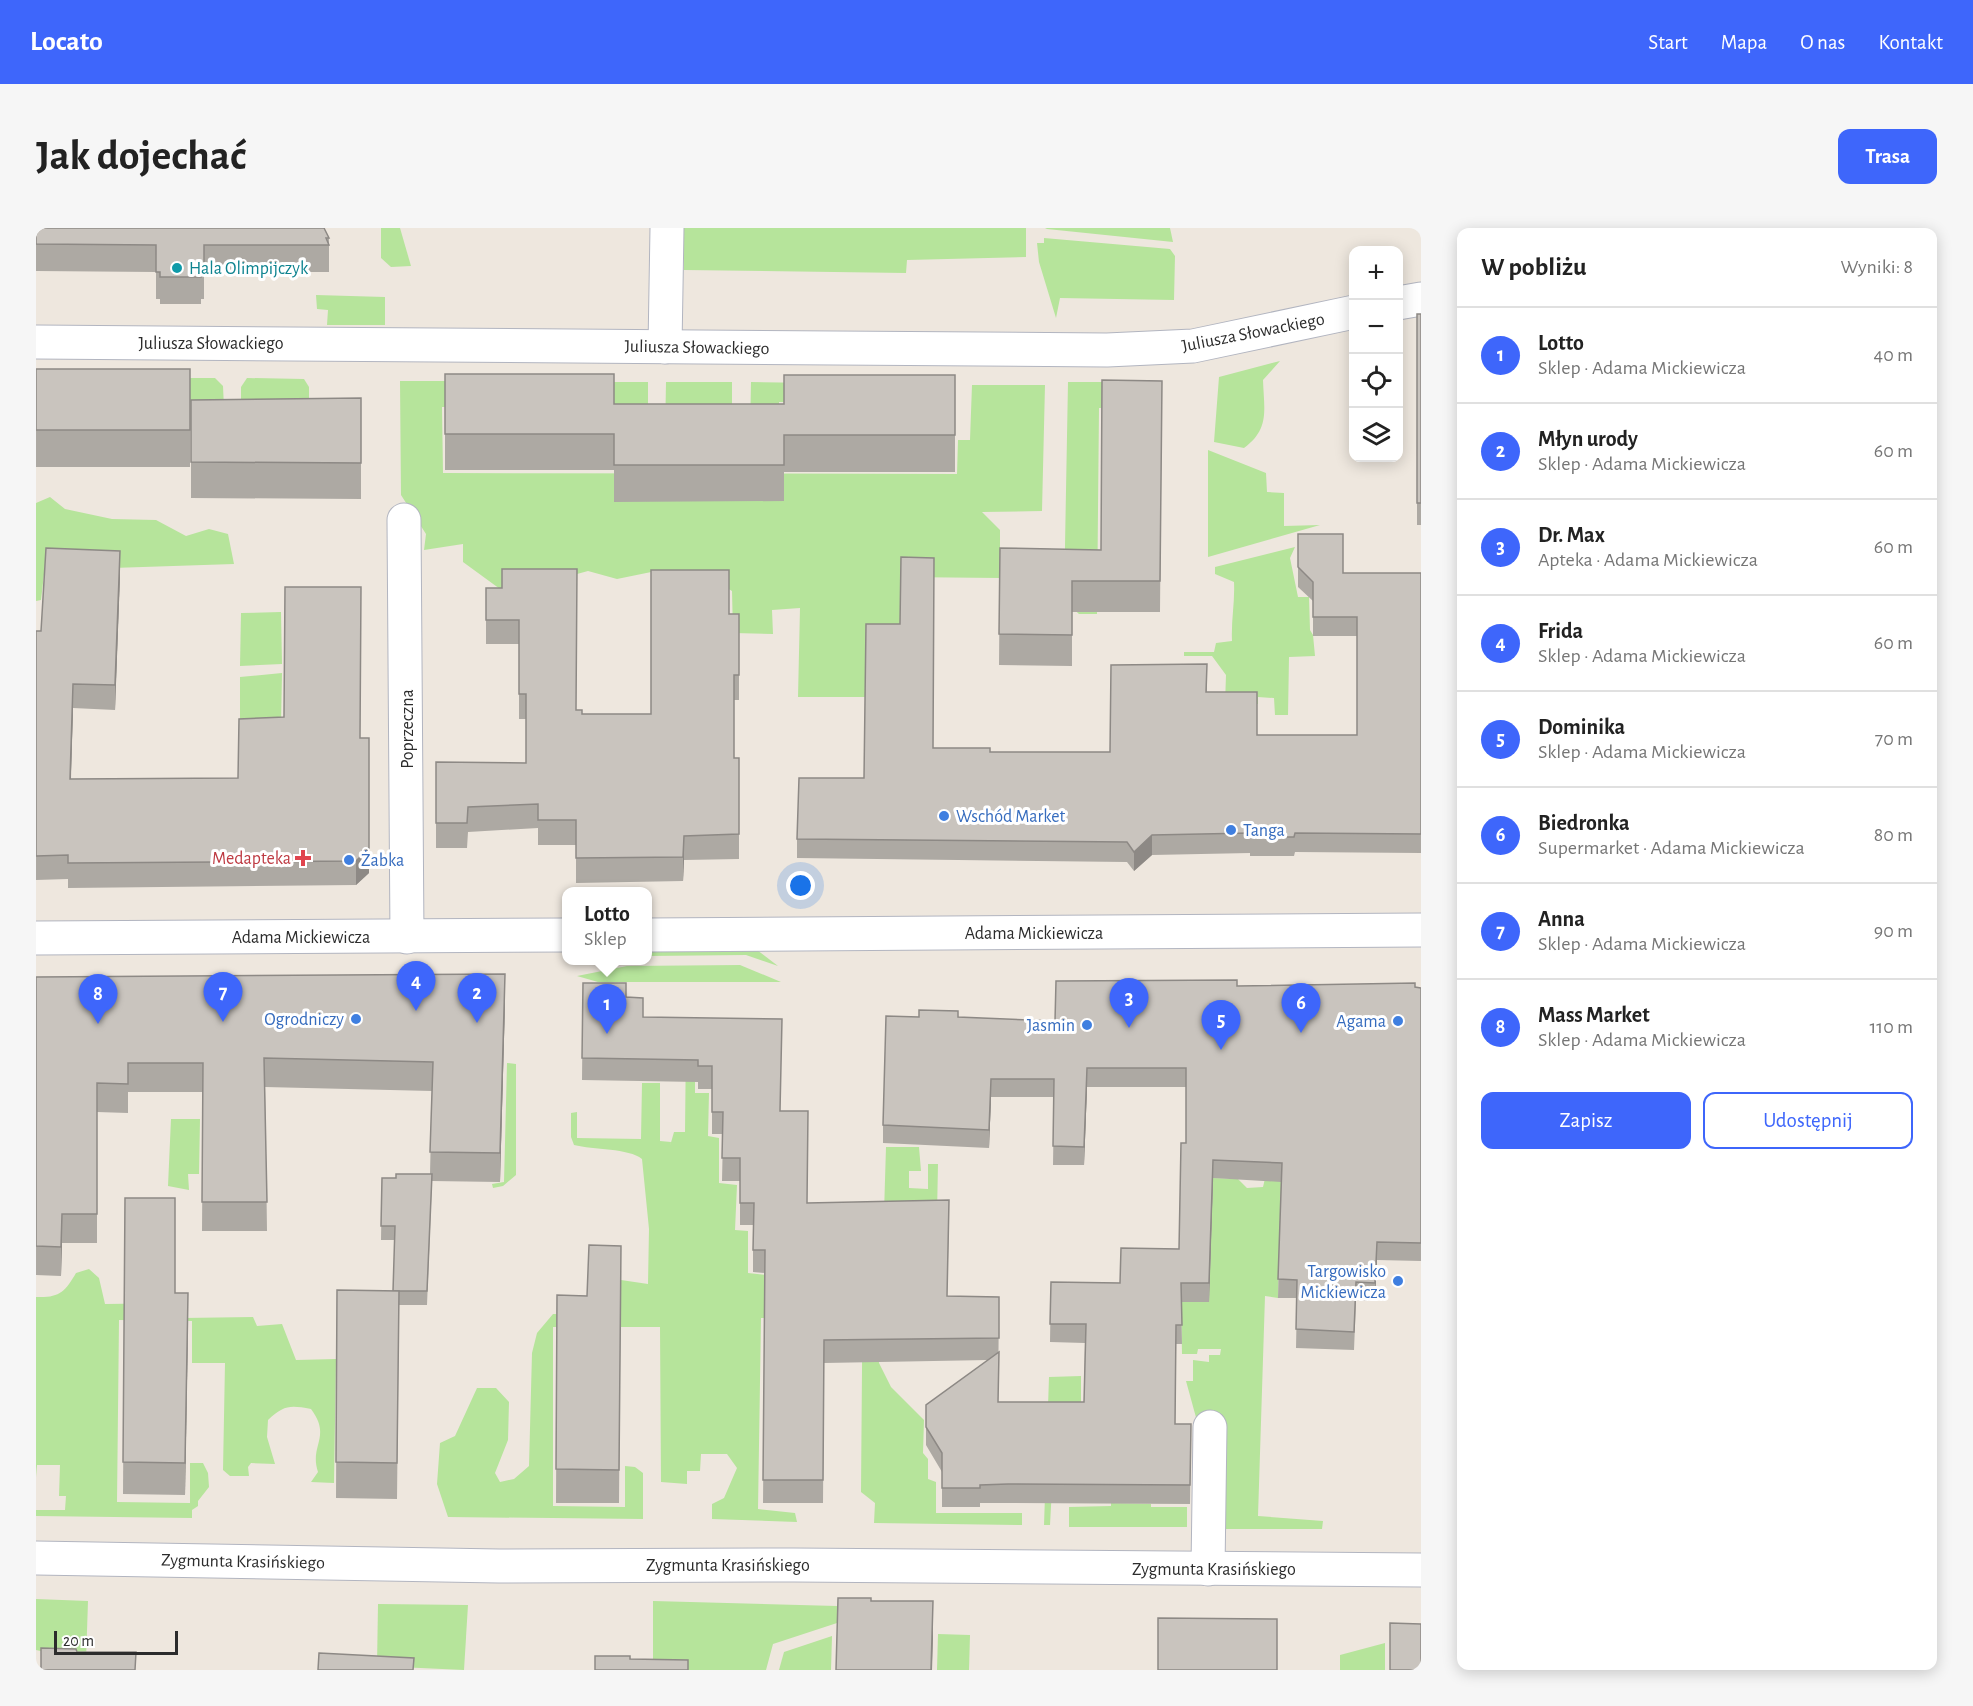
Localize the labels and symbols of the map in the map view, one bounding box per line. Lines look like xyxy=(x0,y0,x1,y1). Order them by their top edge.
place label: Hala Olimpijczyk xyxy=(189,260,309,278)
marker: Hala Olimpijczyk xyxy=(170,261,184,275)
street label: Juliusza Słowackiego xyxy=(1180,310,1326,356)
street label: Juliusza Słowackiego xyxy=(138,335,284,353)
street label: Juliusza Słowackiego xyxy=(624,338,770,358)
street label: Poprzeczna xyxy=(399,689,417,769)
place label: Wschód Market xyxy=(956,808,1066,826)
marker: Wschód Market xyxy=(937,809,951,823)
place label: Tanga xyxy=(1243,822,1285,840)
marker: Tanga xyxy=(1224,823,1238,837)
place label: Medapteka xyxy=(212,850,291,868)
place label: Żabka xyxy=(361,850,404,870)
marker: Medapteka xyxy=(296,851,310,865)
marker: Żabka xyxy=(342,853,356,867)
your location xyxy=(786,871,815,900)
street label: Adama Mickiewicza xyxy=(965,925,1103,943)
street label: Adama Mickiewicza xyxy=(232,929,370,947)
pin: 4 xyxy=(396,962,436,1011)
pin: 7 xyxy=(204,972,243,1022)
pin: 8 xyxy=(78,974,118,1024)
pin: 2 xyxy=(458,974,496,1023)
pin: 3 xyxy=(1110,978,1148,1028)
pin: 1 xyxy=(588,984,626,1034)
pin: 6 xyxy=(1282,984,1320,1033)
pin: 5 xyxy=(1202,1000,1240,1050)
place label: Ogrodniczy xyxy=(264,1011,344,1029)
marker: Ogrodniczy xyxy=(349,1012,363,1026)
place label: Agama xyxy=(1336,1013,1386,1031)
marker: Agama xyxy=(1391,1014,1405,1028)
place label: Jasmin xyxy=(1027,1017,1075,1035)
marker: Jasmin xyxy=(1080,1018,1094,1032)
place label: Targowisko Mickiewicza xyxy=(1301,1263,1386,1302)
marker: Targowisko Mickiewicza xyxy=(1391,1274,1405,1288)
street label: Zygmunta Krasińskiego xyxy=(161,1552,325,1572)
street label: Zygmunta Krasińskiego xyxy=(646,1557,810,1575)
street label: Zygmunta Krasińskiego xyxy=(1132,1561,1296,1579)
scale bar xyxy=(54,1628,178,1656)

